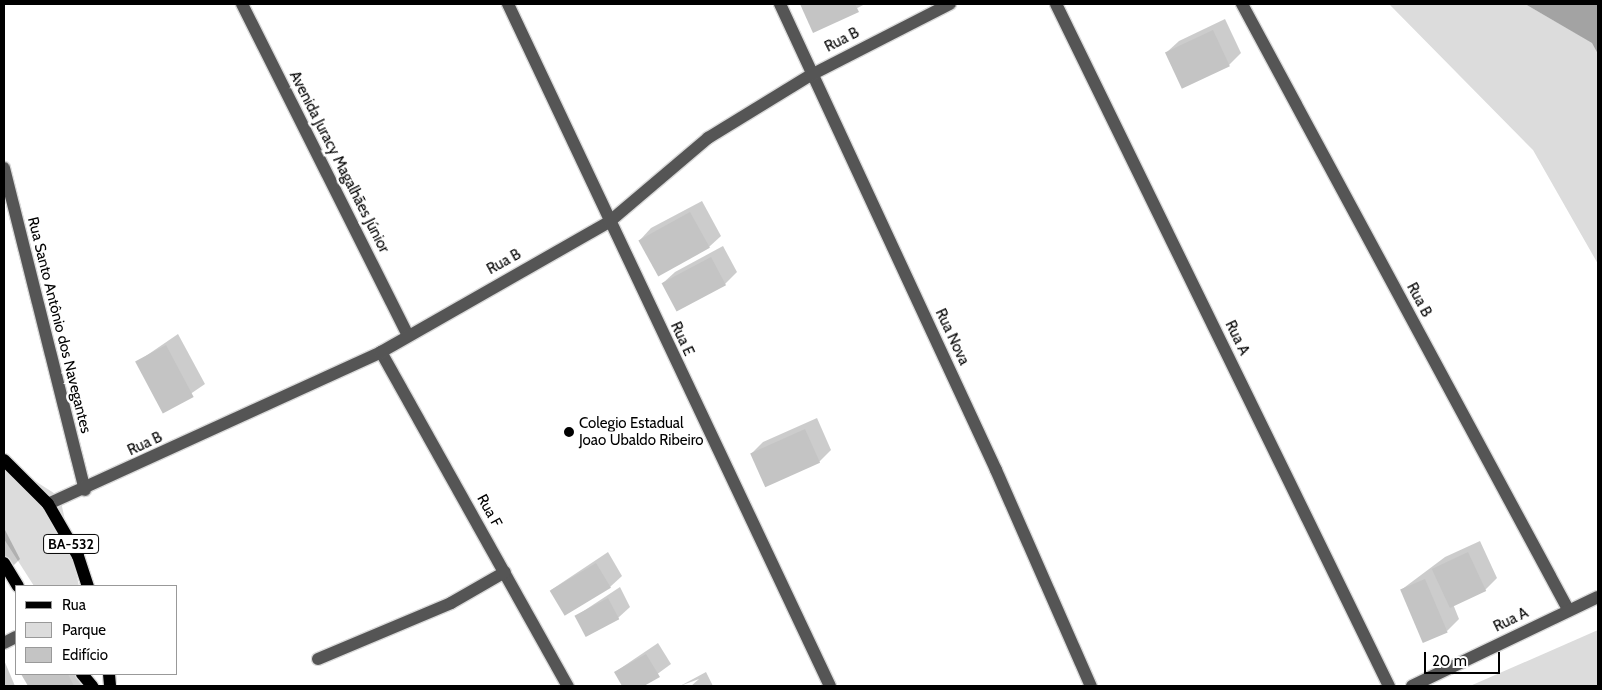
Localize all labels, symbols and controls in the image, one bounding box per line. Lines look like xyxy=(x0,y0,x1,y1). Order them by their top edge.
street label: Rua B xyxy=(822,24,862,56)
street label: Avenida Juracy Magalhães Júnior xyxy=(285,68,393,256)
street label: Rua Santo Antônio dos Navegantes xyxy=(23,215,95,435)
street label: Rua B xyxy=(484,245,524,279)
street label: Rua B xyxy=(1403,280,1435,320)
street label: Rua Nova xyxy=(931,306,973,368)
street label: Rua A xyxy=(1221,318,1253,358)
street label: Rua E xyxy=(666,319,698,359)
place label: Colegio Estadual Joao Ubaldo Ribeiro xyxy=(579,414,703,449)
marker: Colegio Estadual Joao Ubaldo Ribeiro xyxy=(563,426,575,438)
street label: Rua B xyxy=(125,428,165,460)
street label: Rua F xyxy=(473,491,505,531)
road number: BA-532 xyxy=(42,532,100,556)
legend xyxy=(15,585,178,675)
text: Rua xyxy=(62,596,86,614)
street label: Rua A xyxy=(1491,604,1531,636)
text: Parque xyxy=(62,621,106,639)
scale bar xyxy=(1427,642,1503,674)
text: Edifício xyxy=(62,646,108,664)
text: 20 m xyxy=(1432,652,1467,670)

